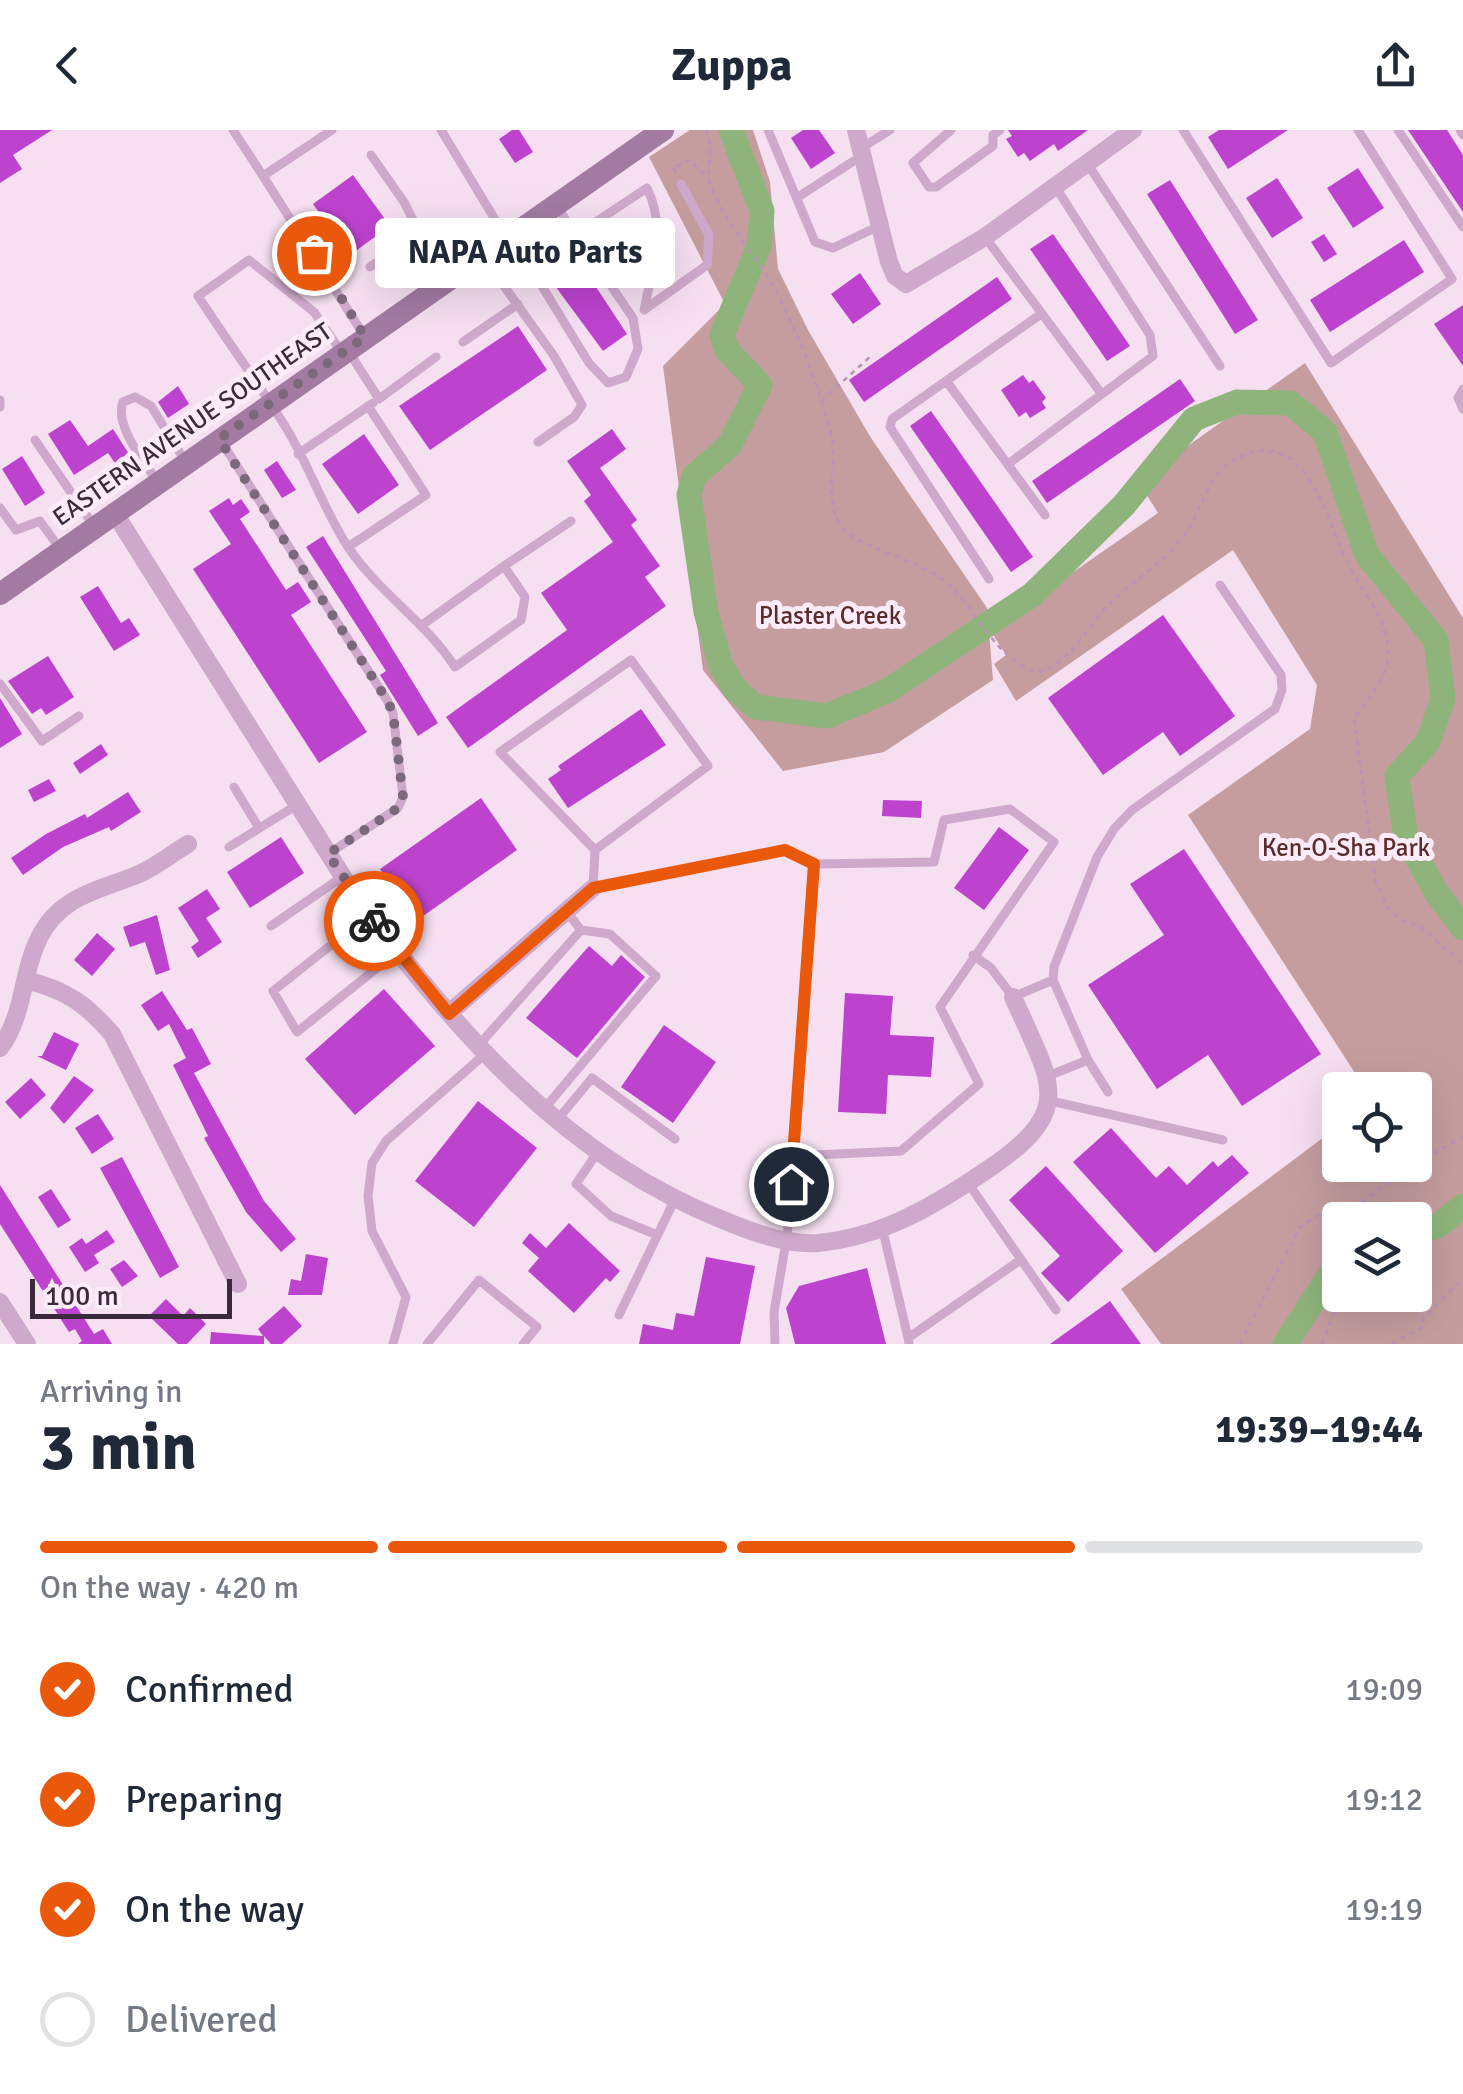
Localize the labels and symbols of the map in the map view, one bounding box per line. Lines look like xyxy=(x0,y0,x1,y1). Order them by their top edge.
pin xyxy=(272,211,357,296)
callout: NAPA Auto Parts xyxy=(374,218,674,288)
street label: EASTERN AVENUE SOUTHEAST xyxy=(46,315,338,532)
park label: Plaster Creek xyxy=(759,600,902,631)
park label: Ken-O-Sha Park xyxy=(1262,832,1431,863)
courier xyxy=(324,871,424,971)
pin xyxy=(749,1142,834,1227)
scale bar xyxy=(30,1274,232,1318)

